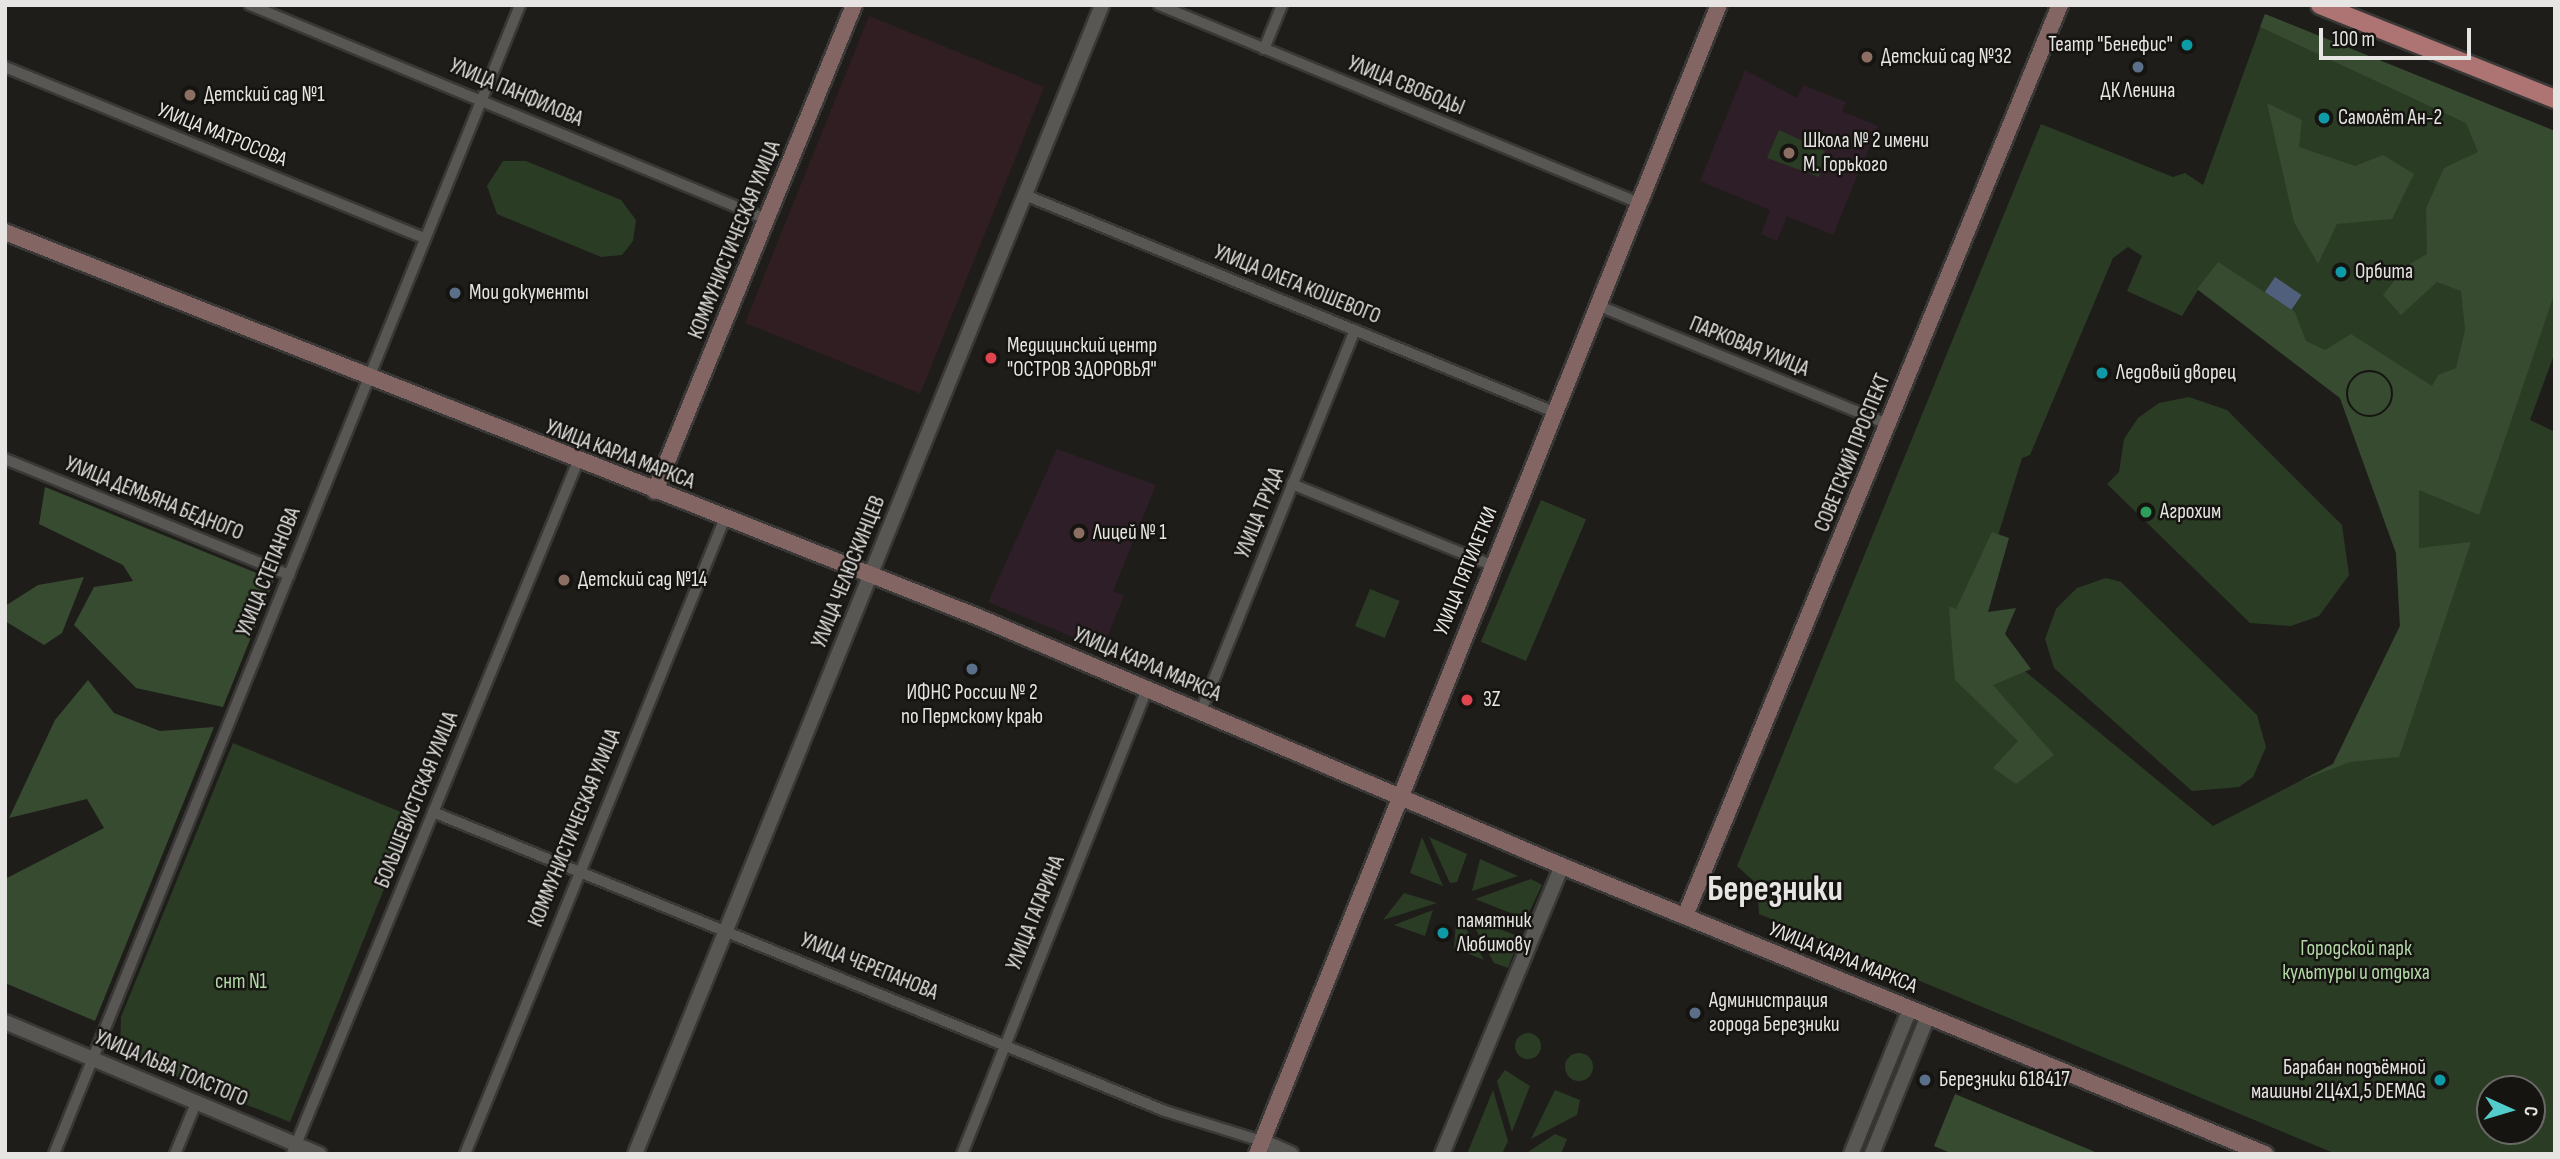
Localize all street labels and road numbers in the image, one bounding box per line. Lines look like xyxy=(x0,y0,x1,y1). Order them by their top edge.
street label: УЛИЦА СВОБОДЫ xyxy=(1344,51,1468,121)
street label: УЛИЦА ПАНФИЛОВА xyxy=(446,54,586,132)
street label: УЛИЦА МАТРОСОВА xyxy=(153,98,291,172)
street label: КОММУНИСТИЧЕСКАЯ УЛИЦА xyxy=(684,137,786,343)
street label: УЛИЦА ОЛЕГА КОШЕВОГО xyxy=(1210,240,1384,330)
street label: ПАРКОВАЯ УЛИЦА xyxy=(1686,312,1812,382)
street label: СОВЕТСКИЙ ПРОСПЕКТ xyxy=(1810,370,1896,536)
street label: УЛИЦА КАРЛА МАРКСА xyxy=(542,415,698,495)
street label: УЛИЦА ДЕМЬЯНА БЕДНОГО xyxy=(61,452,247,546)
street label: УЛИЦА ТРУДА xyxy=(1230,464,1290,562)
street label: УЛИЦА ЧЕЛЮСКИНЦЕВ xyxy=(807,492,891,652)
street label: УЛИЦА ПЯТИЛЕТКИ xyxy=(1429,503,1503,639)
street label: УЛИЦА СТЕПАНОВА xyxy=(232,504,306,640)
street label: УЛИЦА КАРЛА МАРКСА xyxy=(1069,623,1225,707)
street label: БОЛЬШЕВИСТСКАЯ УЛИЦА xyxy=(370,708,464,892)
street label: КОММУНИСТИЧЕСКАЯ УЛИЦА xyxy=(524,725,626,931)
street label: УЛИЦА ГАГАРИНА xyxy=(1002,852,1070,974)
street label: УЛИЦА КАРЛА МАРКСА xyxy=(1765,917,1921,999)
street label: УЛИЦА ЧЕРЕПАНОВА xyxy=(797,928,941,1006)
street label: УЛИЦА ЛЬВА ТОЛСТОГО xyxy=(91,1025,251,1113)

